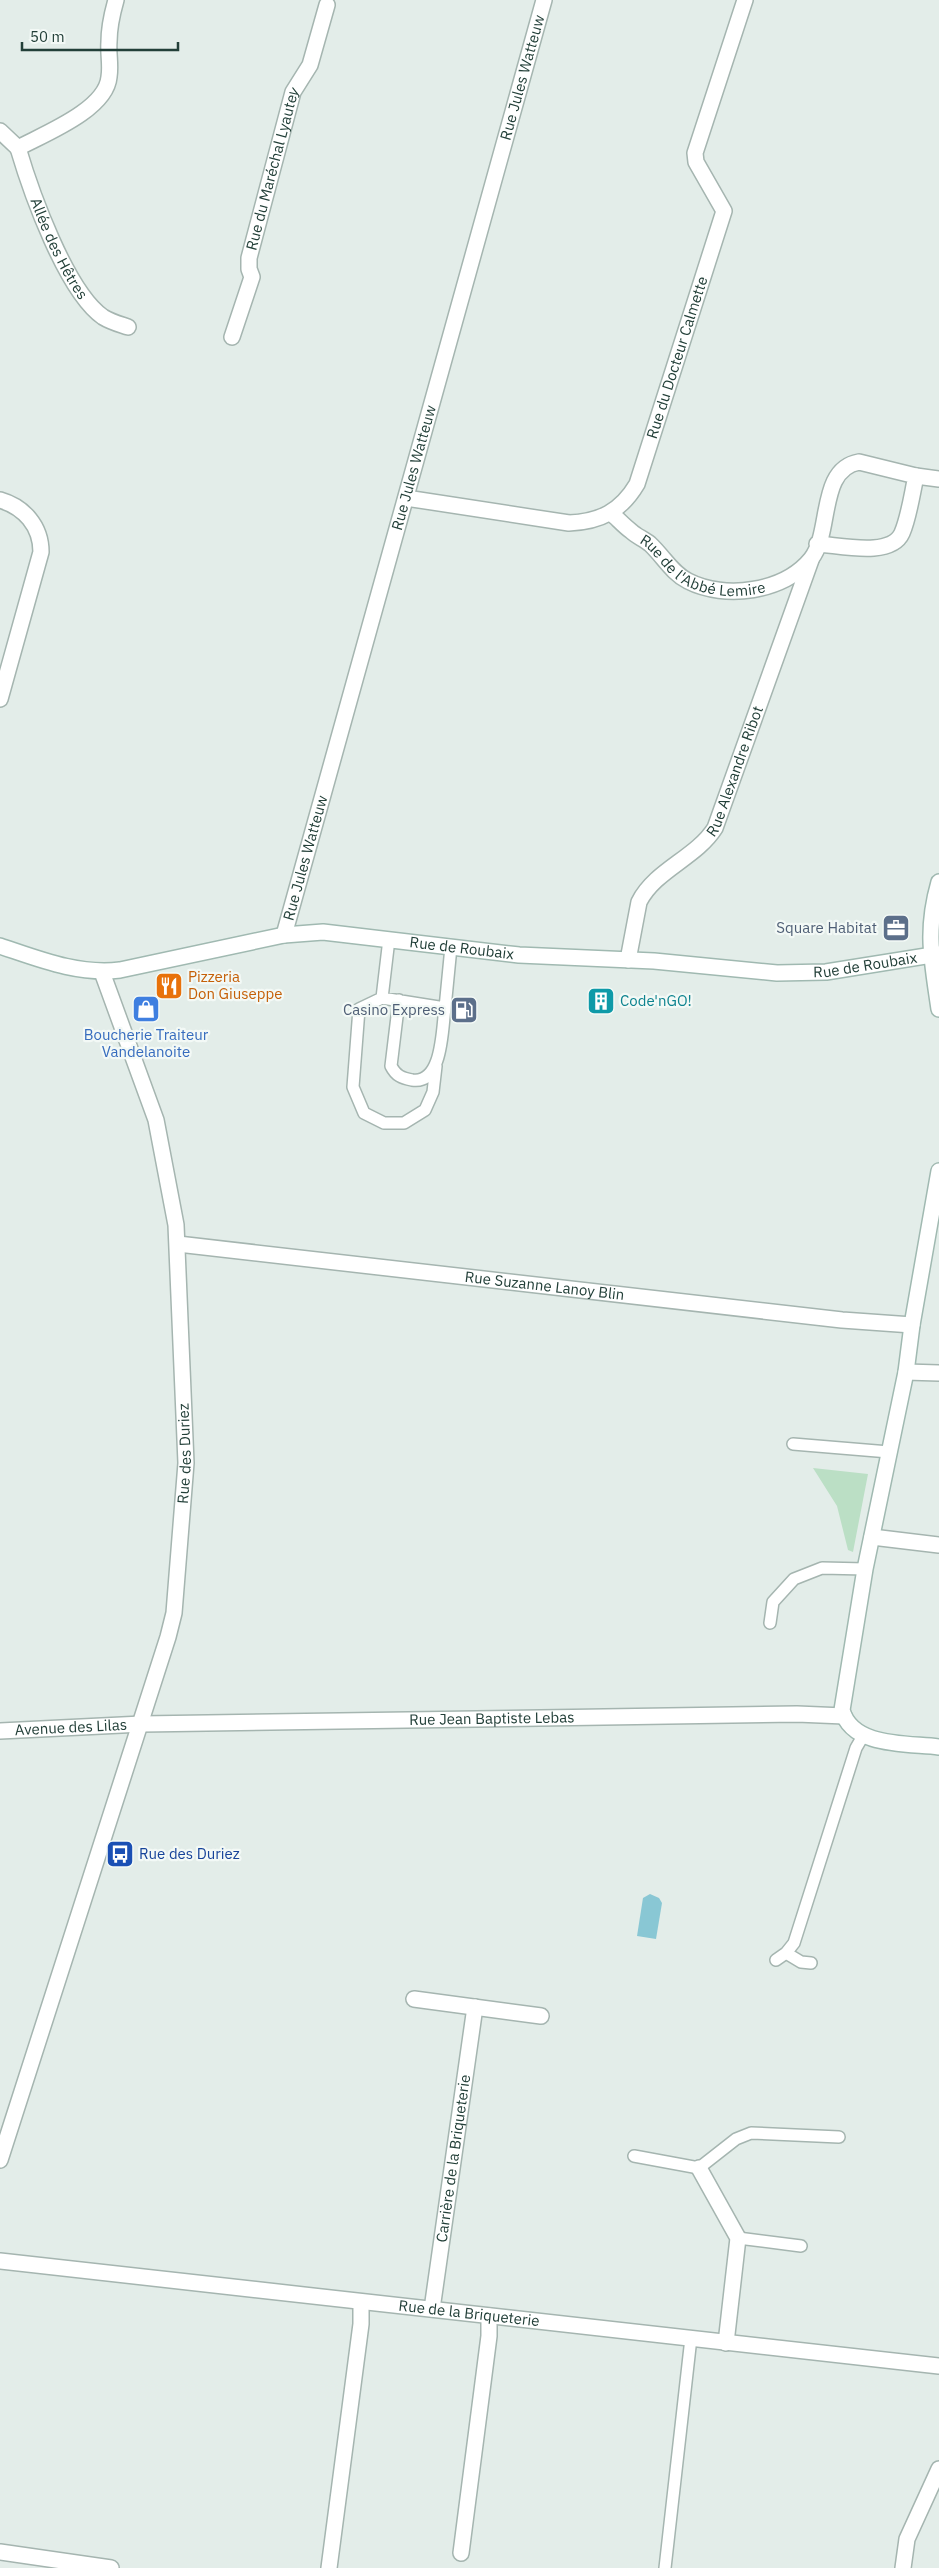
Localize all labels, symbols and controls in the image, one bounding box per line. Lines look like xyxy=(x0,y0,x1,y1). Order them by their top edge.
street label: Rue Jules Watteuw xyxy=(495,12,549,142)
scale bar xyxy=(22,20,179,52)
text: 50 m xyxy=(30,27,65,46)
street label: Rue du Maréchal Lyautey xyxy=(241,82,303,252)
street label: Allée des Hêtres xyxy=(27,195,92,303)
street label: Rue du Docteur Calmette xyxy=(642,274,712,441)
street label: Rue Jules Watteuw xyxy=(387,402,440,532)
street label: Rue de l'Abbé Lemire xyxy=(637,530,767,600)
street label: Rue Alexandre Ribot xyxy=(702,703,767,840)
street label: Rue Jules Watteuw xyxy=(278,793,332,923)
office icon: Square Habitat xyxy=(881,913,911,943)
place label: Square Habitat xyxy=(776,918,877,937)
street label: Rue de Roubaix xyxy=(409,932,515,963)
street label: Rue de Roubaix xyxy=(813,948,919,981)
place label: Pizzeria Don Giuseppe xyxy=(188,967,282,1003)
restaurant icon: Pizzeria Don Giuseppe xyxy=(154,971,184,1001)
building icon: Code'nGO! xyxy=(586,986,616,1016)
place label: Code'nGO! xyxy=(620,991,692,1010)
shop icon: Boucherie Traiteur Vandelanoite xyxy=(131,994,161,1024)
fuel station icon: Casino Express xyxy=(449,995,479,1025)
place label: Casino Express xyxy=(343,1000,445,1019)
place label: Boucherie Traiteur Vandelanoite xyxy=(84,1025,209,1061)
street label: Rue Suzanne Lanoy Blin xyxy=(464,1267,626,1304)
street label: Rue des Duriez xyxy=(173,1403,195,1505)
street label: Rue Jean Baptiste Lebas xyxy=(409,1707,575,1729)
street label: Avenue des Lilas xyxy=(14,1715,127,1739)
bus stop icon: Rue des Duriez xyxy=(105,1839,135,1869)
place label: Rue des Duriez xyxy=(139,1844,240,1863)
street label: Carrière de la Briqueterie xyxy=(432,2073,474,2244)
street label: Rue de la Briqueterie xyxy=(398,2296,541,2330)

